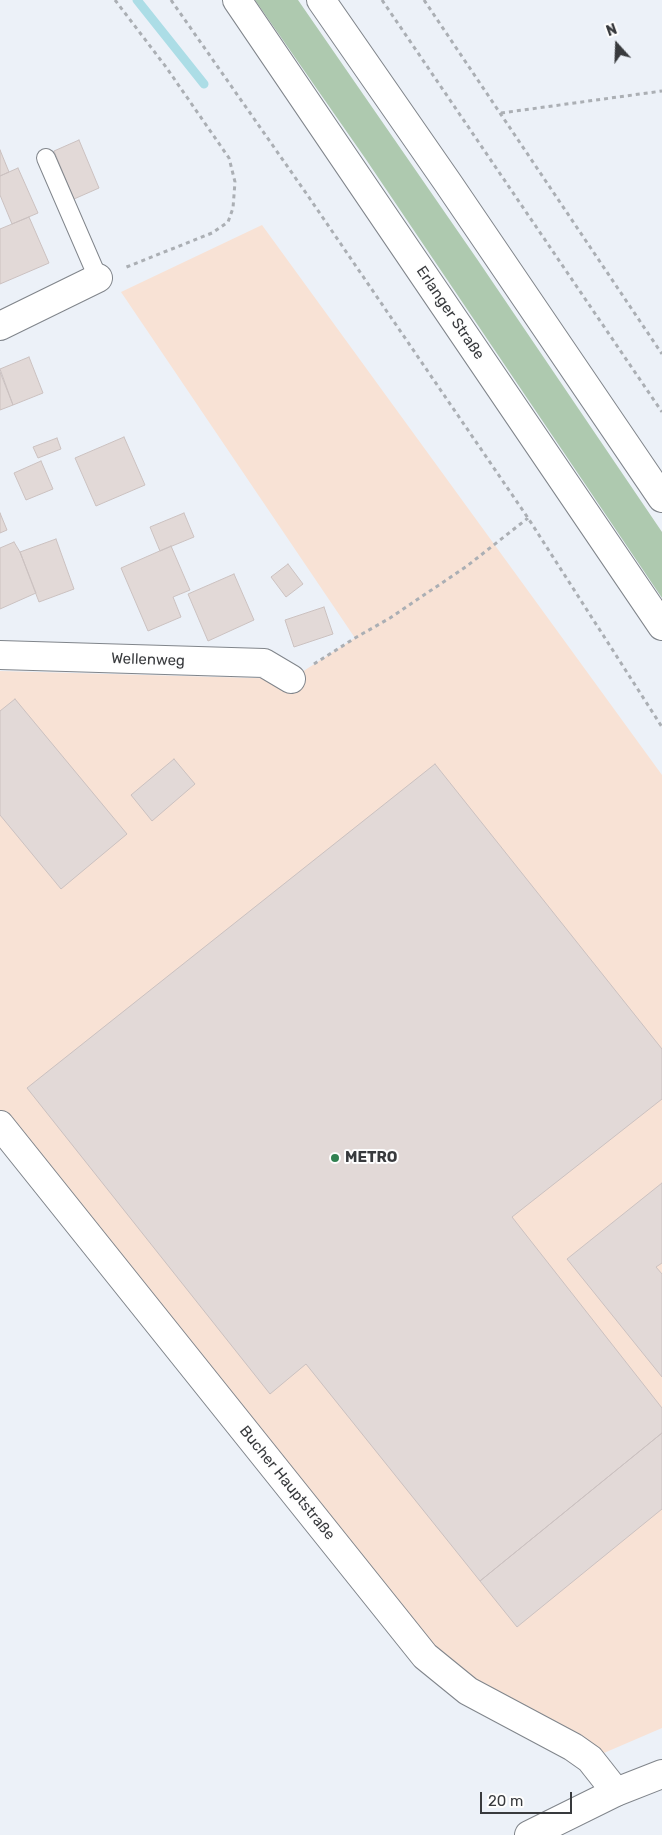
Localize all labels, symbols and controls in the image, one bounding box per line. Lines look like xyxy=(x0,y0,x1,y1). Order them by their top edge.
north arrow xyxy=(592,20,642,70)
text: N xyxy=(604,21,619,40)
street label: Erlanger Straße xyxy=(412,263,488,363)
street label: Wellenweg xyxy=(111,650,185,670)
place label: METRO xyxy=(345,1149,397,1167)
marker: METRO xyxy=(329,1152,341,1164)
street label: Bucher Hauptstraße xyxy=(235,1422,339,1544)
scale bar xyxy=(482,1782,574,1814)
text: 20 m xyxy=(488,1792,523,1810)

